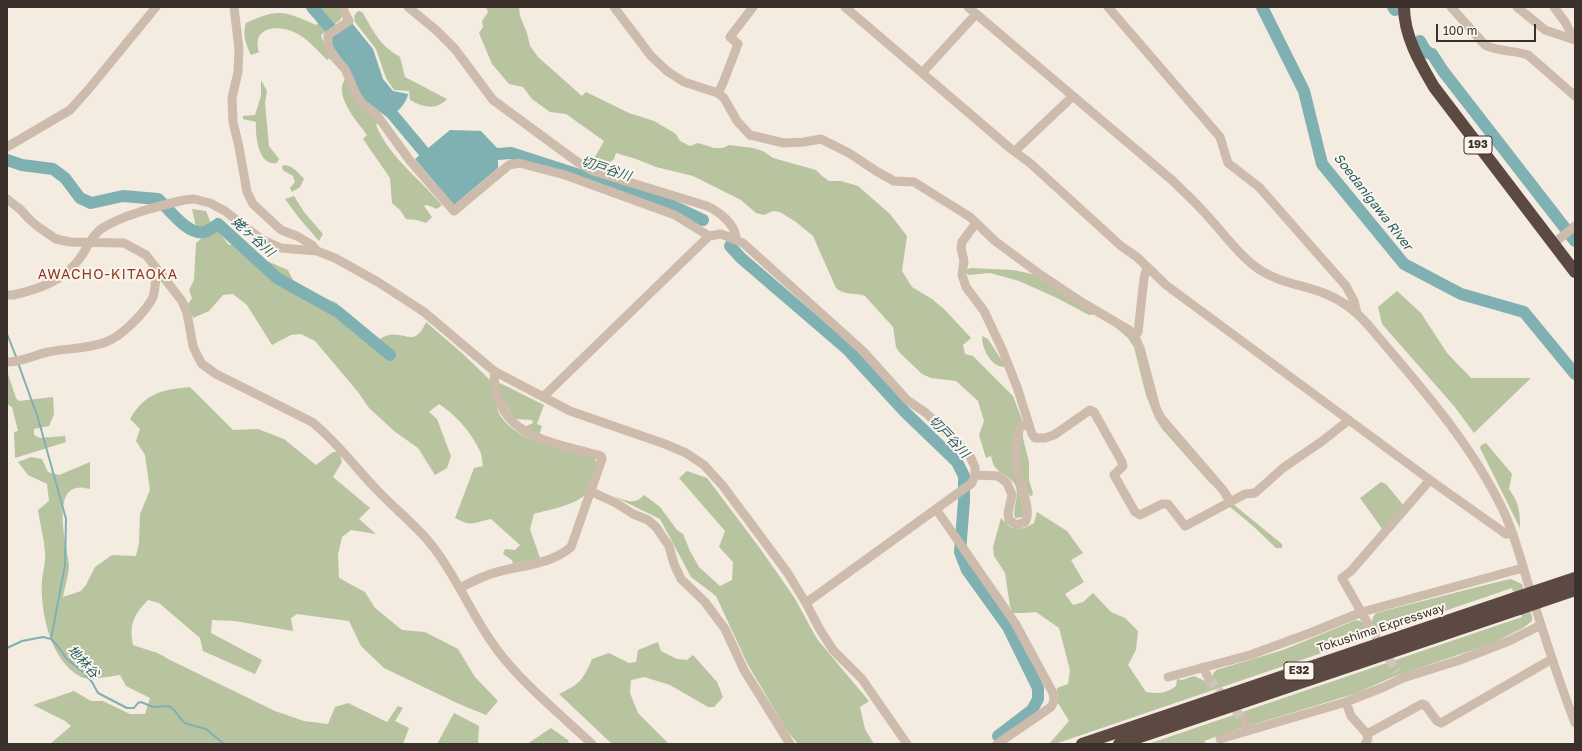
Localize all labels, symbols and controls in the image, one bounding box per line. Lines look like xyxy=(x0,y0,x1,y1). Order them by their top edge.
scale bar xyxy=(1438,16,1538,42)
text: 100 m xyxy=(1443,23,1477,38)
road number: 193 xyxy=(1464,136,1492,154)
water label: Soedanigawa River xyxy=(1330,151,1416,253)
water label: 切戸谷川 xyxy=(579,154,633,184)
water label: 姥ヶ谷川 xyxy=(228,214,278,260)
district label: AWACHO-KITAOKA xyxy=(38,267,178,283)
water label: 切戸谷川 xyxy=(926,413,972,461)
street label: Tokushima Expressway xyxy=(1315,601,1447,655)
water label: 地林谷 xyxy=(64,642,102,682)
road number: E32 xyxy=(1284,662,1314,680)

